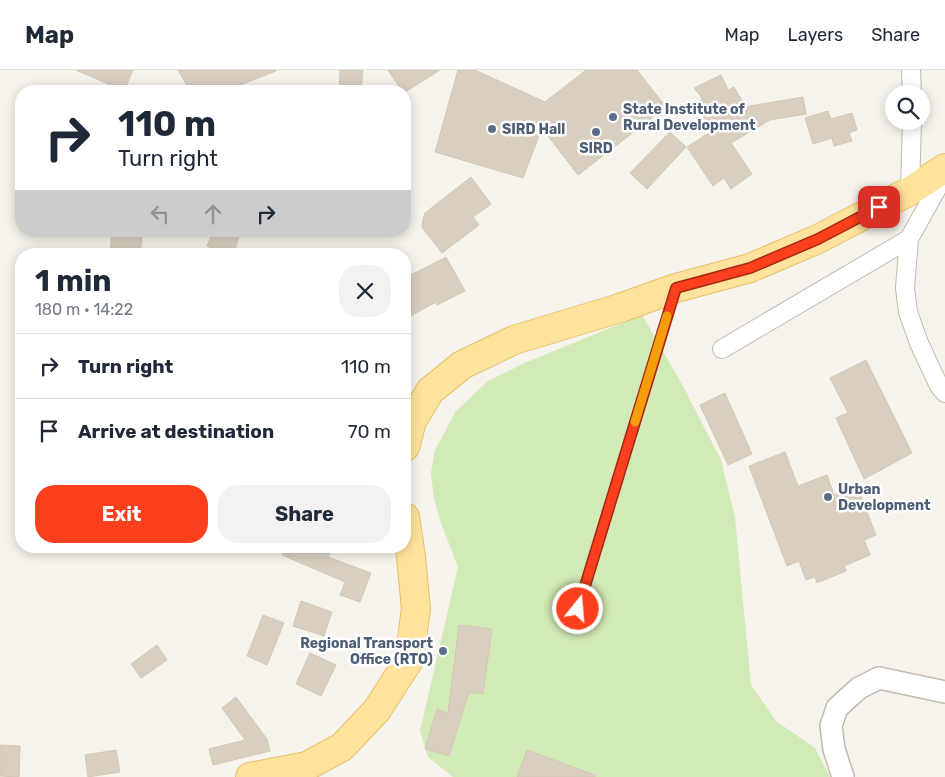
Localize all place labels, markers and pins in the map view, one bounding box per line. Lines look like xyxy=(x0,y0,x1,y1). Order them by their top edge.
place label: State Institute of Rural Development xyxy=(623,101,756,134)
marker: State Institute of Rural Development xyxy=(607,111,619,123)
place label: SIRD Hall xyxy=(502,121,565,138)
marker: SIRD Hall xyxy=(486,123,498,135)
marker: SIRD xyxy=(590,126,602,138)
place label: SIRD xyxy=(579,140,613,157)
pin xyxy=(858,186,900,228)
place label: Urban Development xyxy=(838,481,931,514)
marker: Urban Development xyxy=(822,491,834,503)
place label: Regional Transport Office (RTO) xyxy=(300,635,433,668)
marker: Regional Transport Office (RTO) xyxy=(437,645,449,657)

